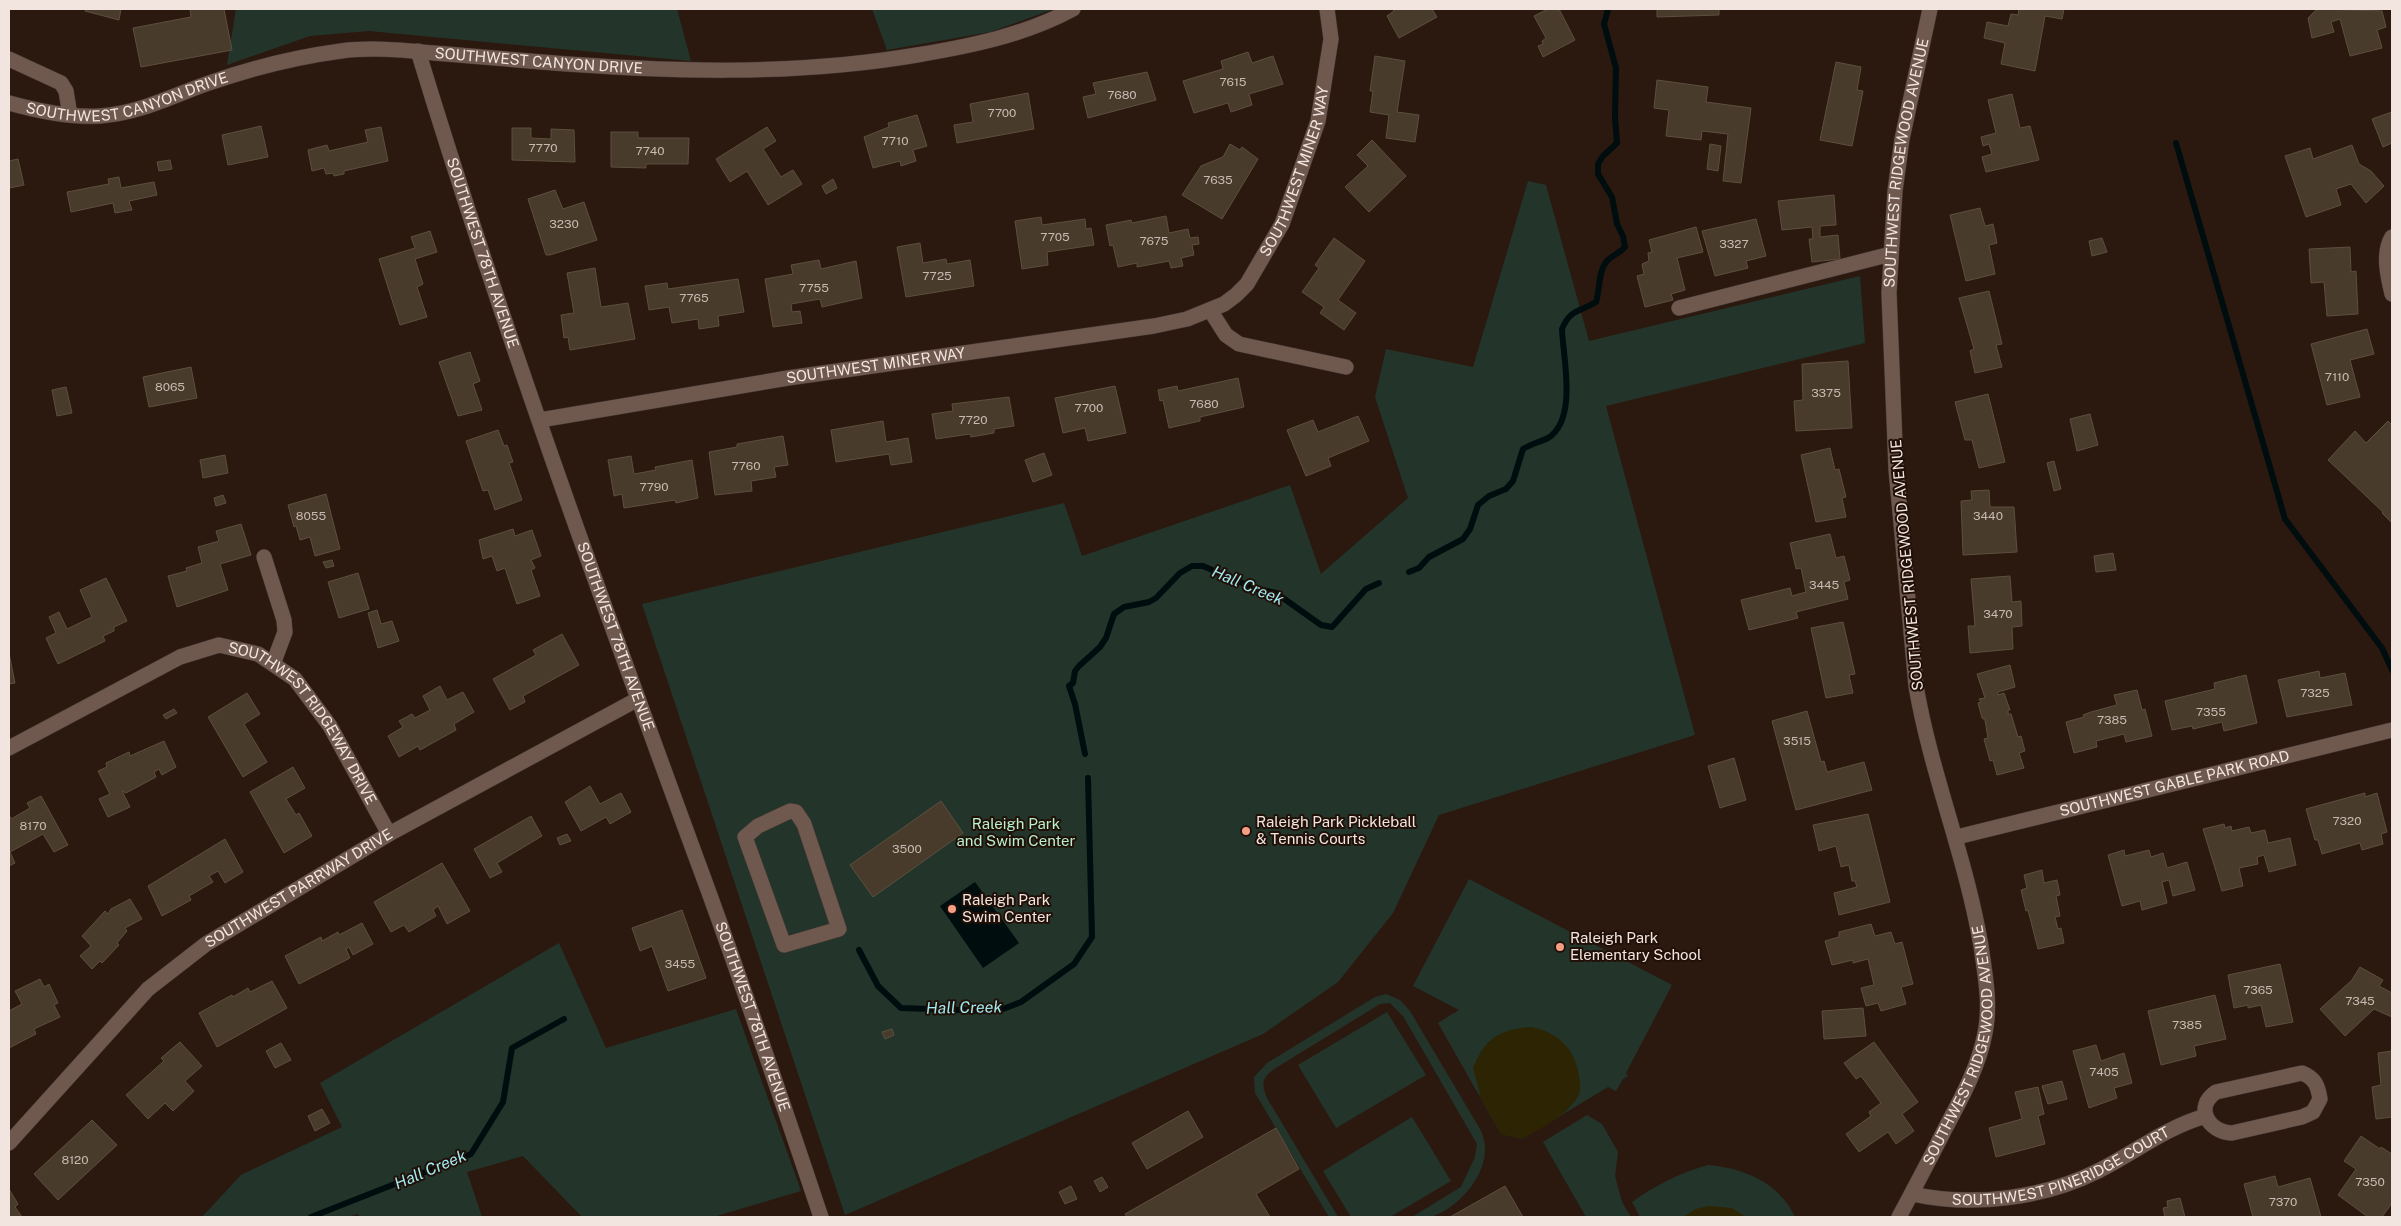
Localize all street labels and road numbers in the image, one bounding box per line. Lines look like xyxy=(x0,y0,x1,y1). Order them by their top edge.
street label: SOUTHWEST RIDGEWOOD AVENUE xyxy=(1880,36,1932,288)
street label: SOUTHWEST CANYON DRIVE xyxy=(434,44,643,76)
street label: SOUTHWEST CANYON DRIVE xyxy=(24,68,230,124)
street label: SOUTHWEST MINER WAY xyxy=(1256,85,1331,259)
street label: SOUTHWEST 78TH AVENUE xyxy=(444,155,522,350)
street label: SOUTHWEST MINER WAY xyxy=(785,344,966,386)
street label: SOUTHWEST RIDGEWOOD AVENUE xyxy=(1887,439,1926,691)
street label: SOUTHWEST 78TH AVENUE xyxy=(574,540,658,733)
street label: SOUTHWEST RIDGEWAY DRIVE xyxy=(227,638,380,807)
street label: SOUTHWEST GABLE PARK ROAD xyxy=(2058,747,2291,819)
street label: SOUTHWEST PARRWAY DRIVE xyxy=(202,825,395,951)
street label: SOUTHWEST 78TH AVENUE xyxy=(712,919,794,1114)
street label: SOUTHWEST RIDGEWOOD AVENUE xyxy=(1919,924,1996,1168)
street label: SOUTHWEST PINERIDGE COURT xyxy=(1951,1123,2172,1208)

